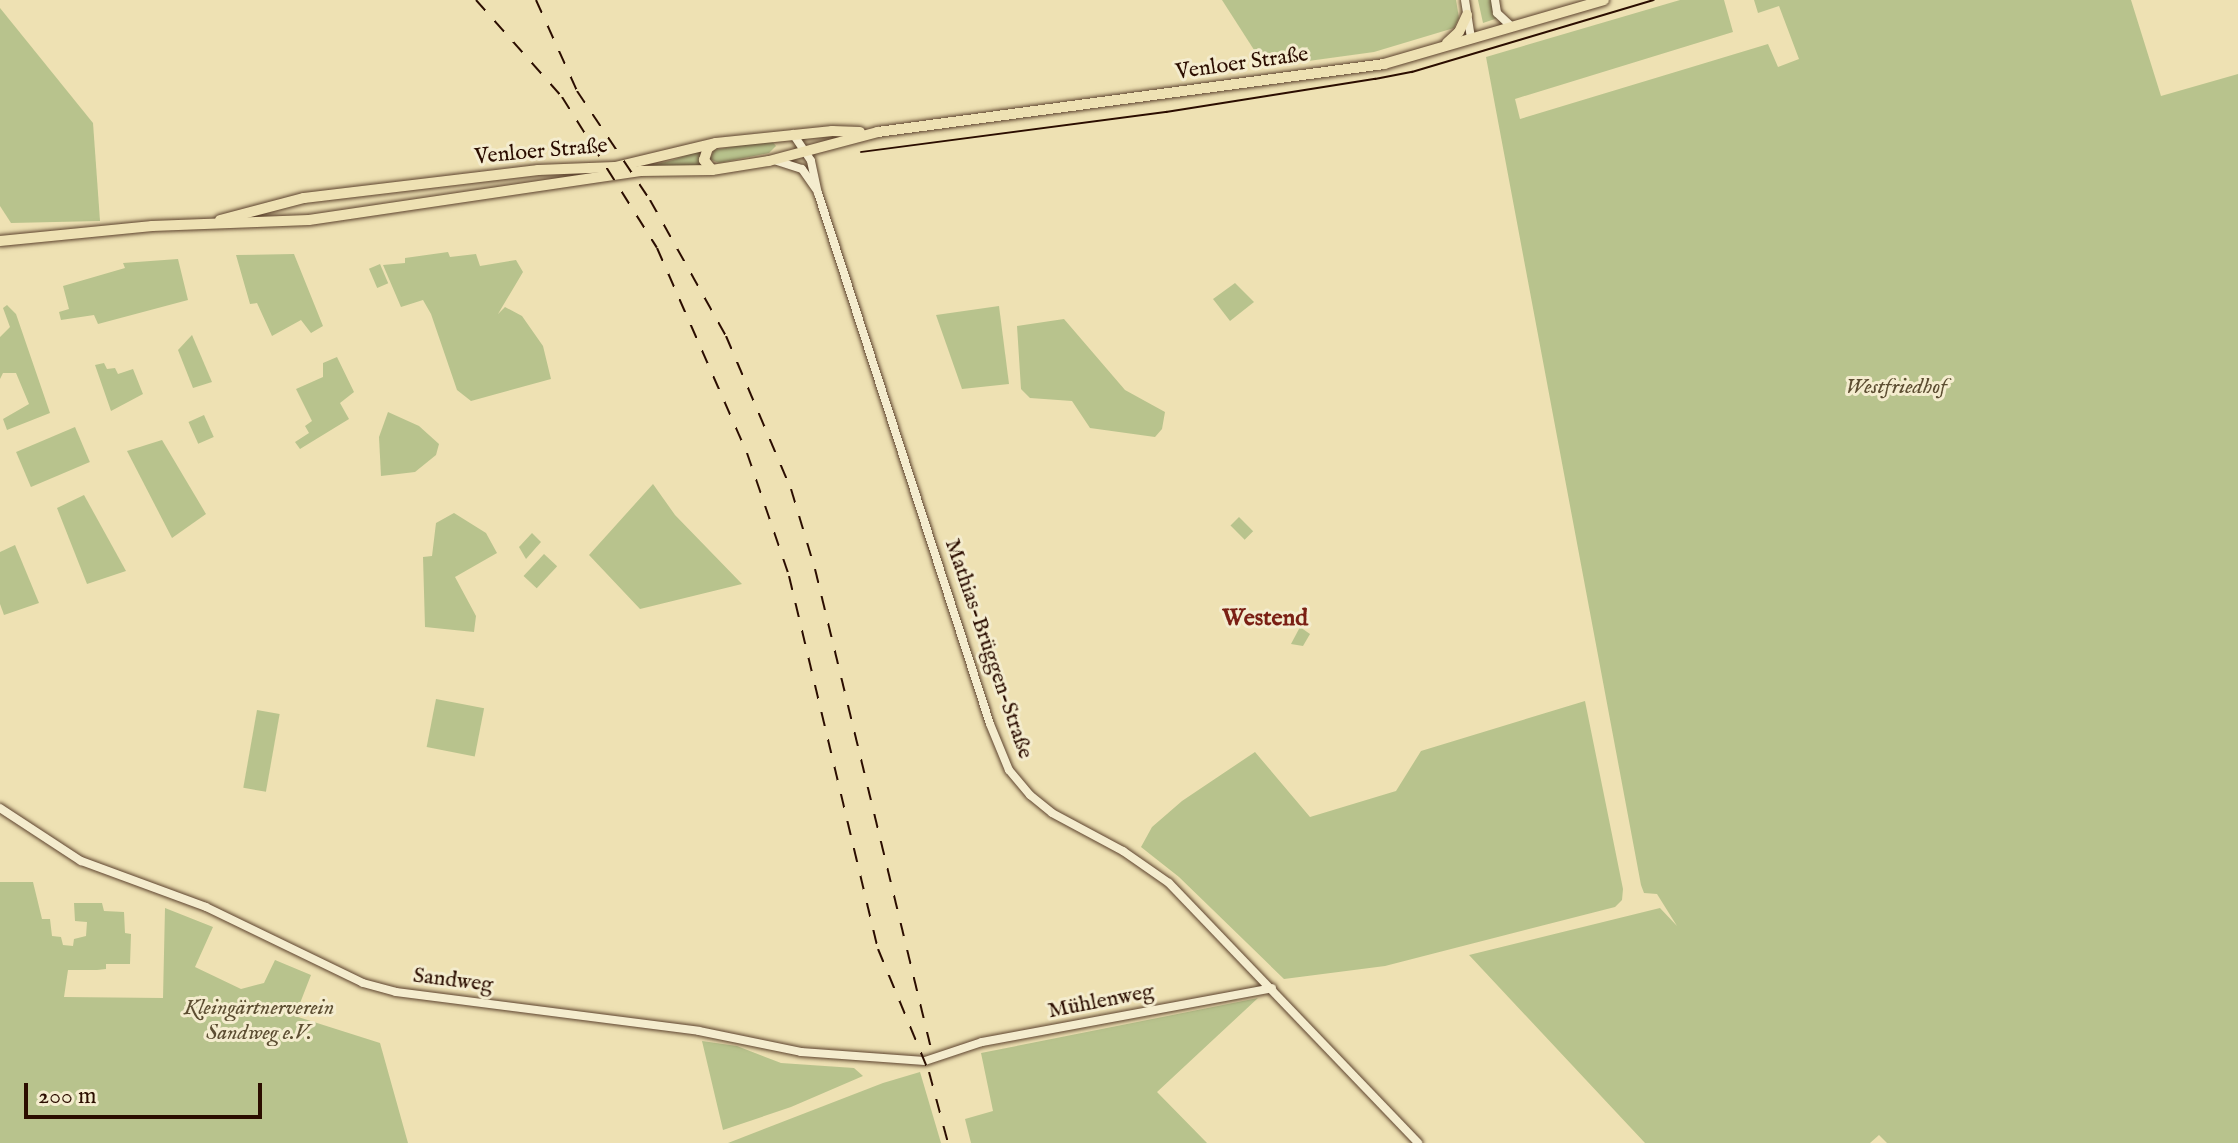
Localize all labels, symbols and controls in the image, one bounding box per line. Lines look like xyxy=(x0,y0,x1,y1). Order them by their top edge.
street label: Venloer Straße xyxy=(1174,42,1310,86)
street label: Venloer Straße xyxy=(473,133,609,171)
park label: Westfriedhof xyxy=(1845,375,1947,401)
street label: Mathias-Brüggen-Straße xyxy=(938,536,1038,762)
district label: Westend xyxy=(1222,605,1308,633)
street label: Sandweg xyxy=(411,963,495,999)
street label: Mühlenweg xyxy=(1046,979,1156,1025)
park label: Kleingärtnerverein Sandweg e.V. xyxy=(184,995,334,1046)
scale bar xyxy=(28,1067,266,1117)
text: 200 m xyxy=(38,1081,97,1112)

